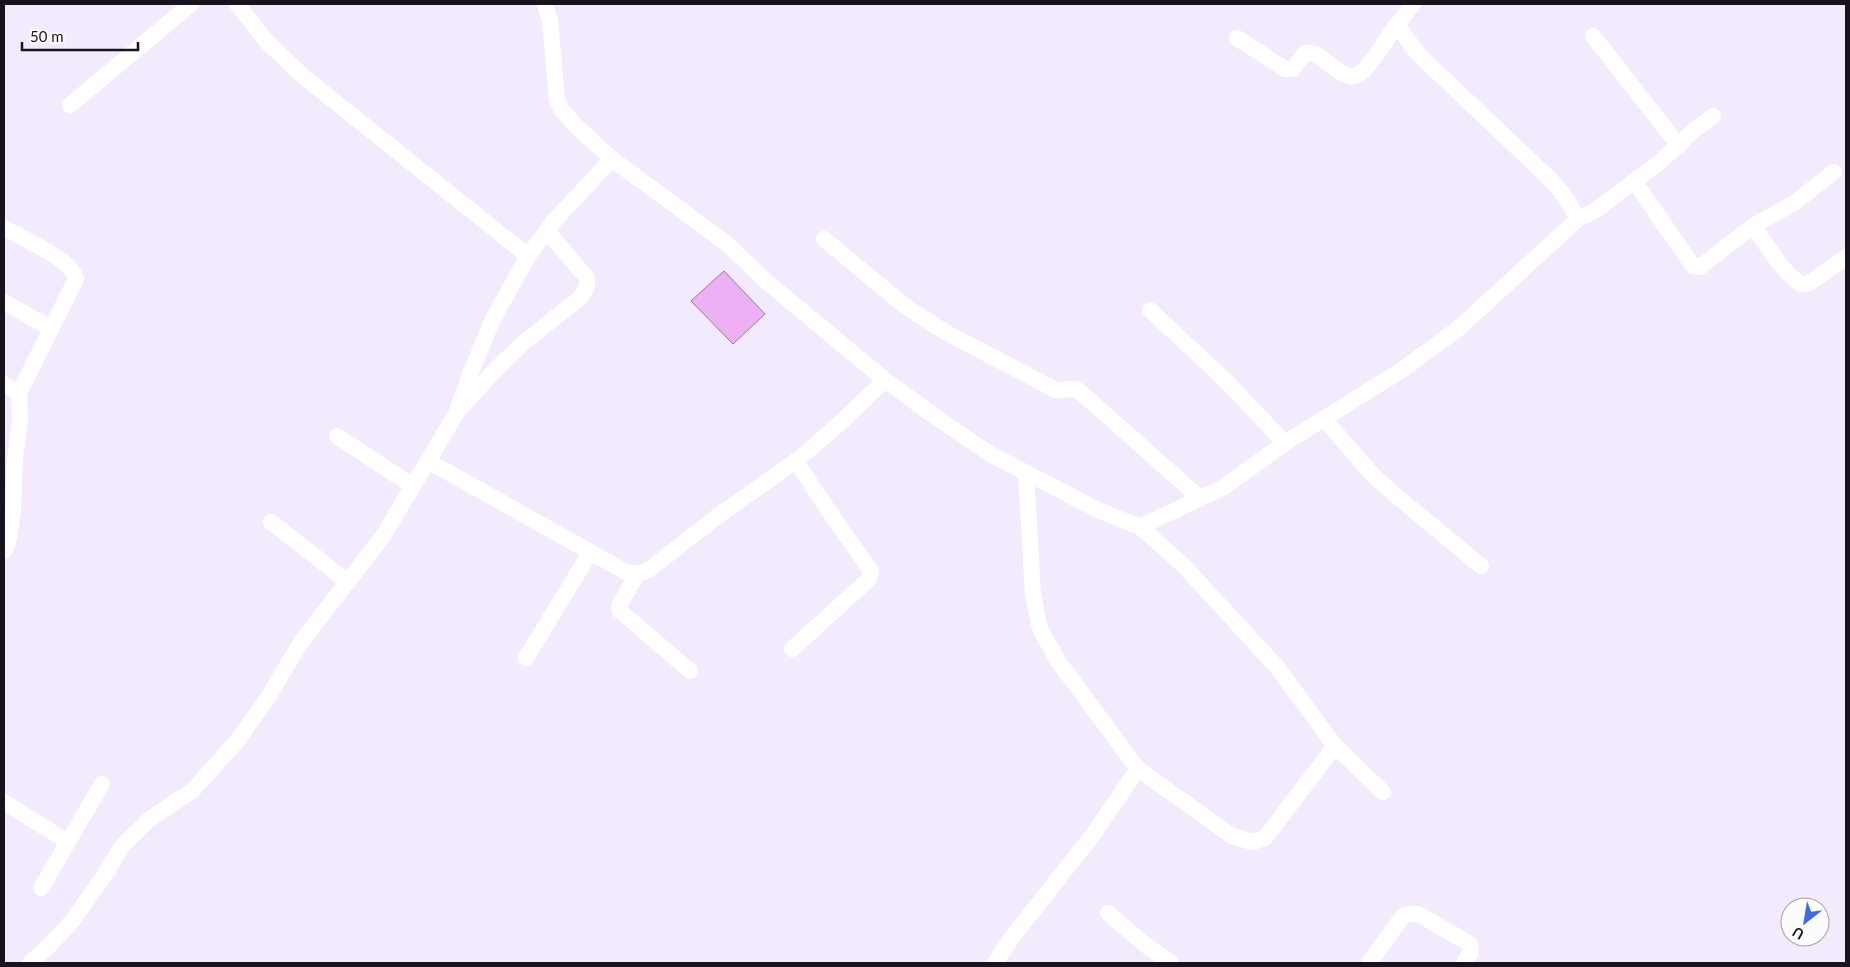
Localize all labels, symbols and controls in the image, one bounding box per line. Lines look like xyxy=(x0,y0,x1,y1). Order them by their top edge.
scale bar xyxy=(22,20,139,52)
text: 50 m xyxy=(30,27,64,45)
north arrow xyxy=(1780,897,1830,947)
text: U xyxy=(1789,924,1807,944)

